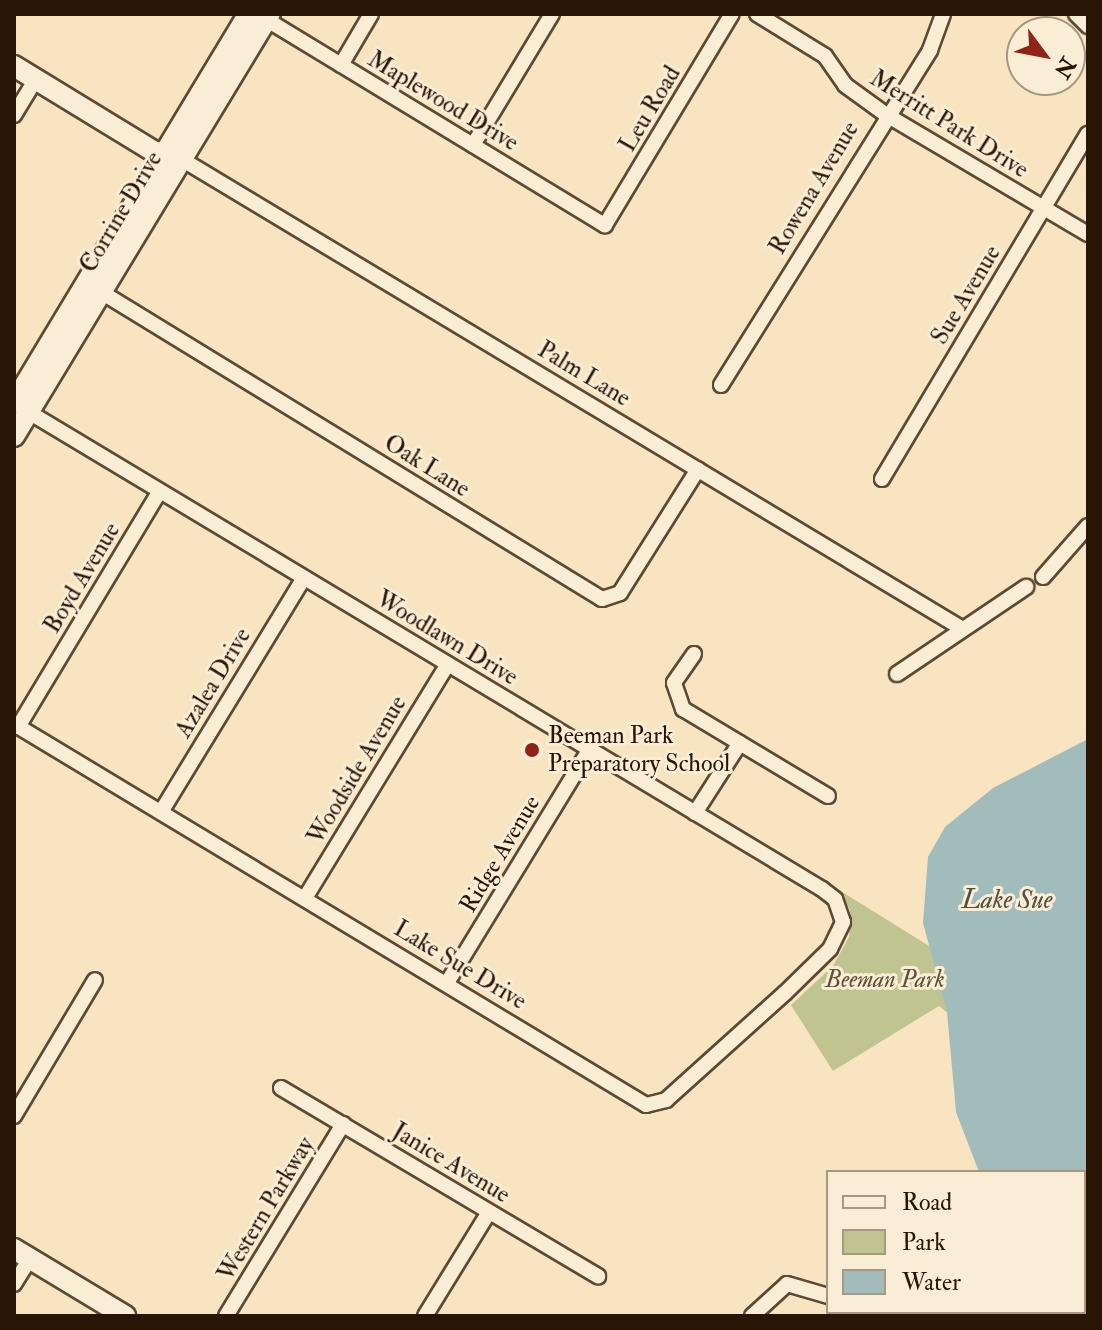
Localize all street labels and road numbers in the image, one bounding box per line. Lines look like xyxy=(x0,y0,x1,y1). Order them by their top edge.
street label: Maplewood Drive xyxy=(362,45,524,157)
street label: Leu Road xyxy=(613,61,687,157)
street label: Merritt Park Drive xyxy=(865,64,1033,184)
street label: Rowena Avenue xyxy=(763,116,865,260)
street label: Corrine Drive xyxy=(74,146,168,278)
street label: Sue Avenue xyxy=(925,240,1007,350)
street label: Palm Lane xyxy=(533,335,635,413)
street label: Oak Lane xyxy=(379,428,475,504)
street label: Boyd Avenue xyxy=(38,518,126,638)
street label: Woodlawn Drive xyxy=(371,584,523,692)
street label: Azalea Drive xyxy=(169,623,257,743)
street label: Woodside Avenue xyxy=(301,691,413,849)
street label: Ridge Avenue xyxy=(454,790,546,918)
street label: Lake Sue Drive xyxy=(389,914,531,1016)
street label: Janice Avenue xyxy=(387,1117,515,1209)
street label: Western Parkway xyxy=(212,1132,320,1286)

